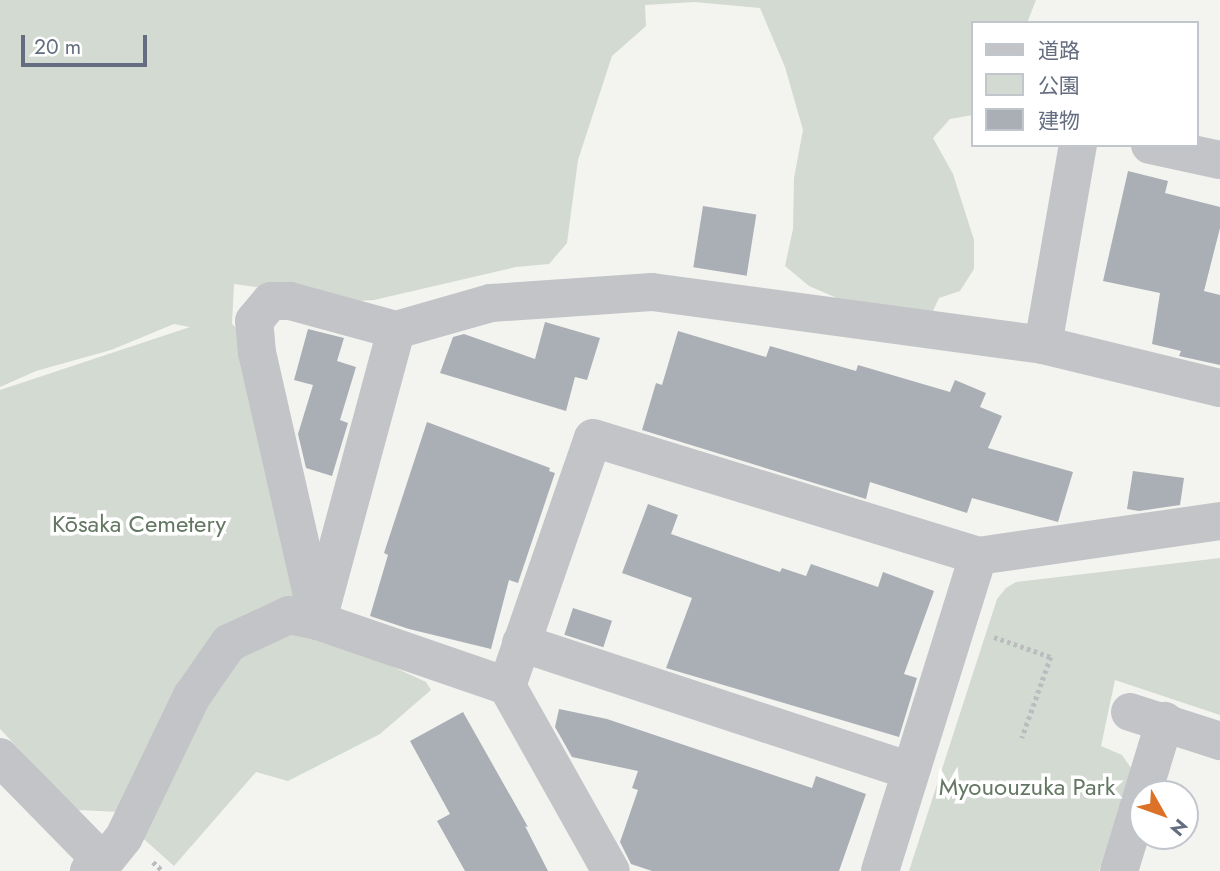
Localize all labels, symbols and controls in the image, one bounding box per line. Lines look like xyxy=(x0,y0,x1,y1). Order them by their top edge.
scale bar xyxy=(24,21,150,65)
legend xyxy=(972,21,1199,147)
text: 20 m xyxy=(34,32,81,62)
text: 道路 xyxy=(1038,36,1080,66)
text: 公園 xyxy=(1038,71,1080,101)
text: 建物 xyxy=(1038,106,1080,136)
park label: Kōsaka Cemetery xyxy=(52,510,226,538)
park label: Myououzuka Park xyxy=(939,773,1115,801)
north arrow xyxy=(1129,780,1199,850)
text: N xyxy=(1164,813,1194,842)

